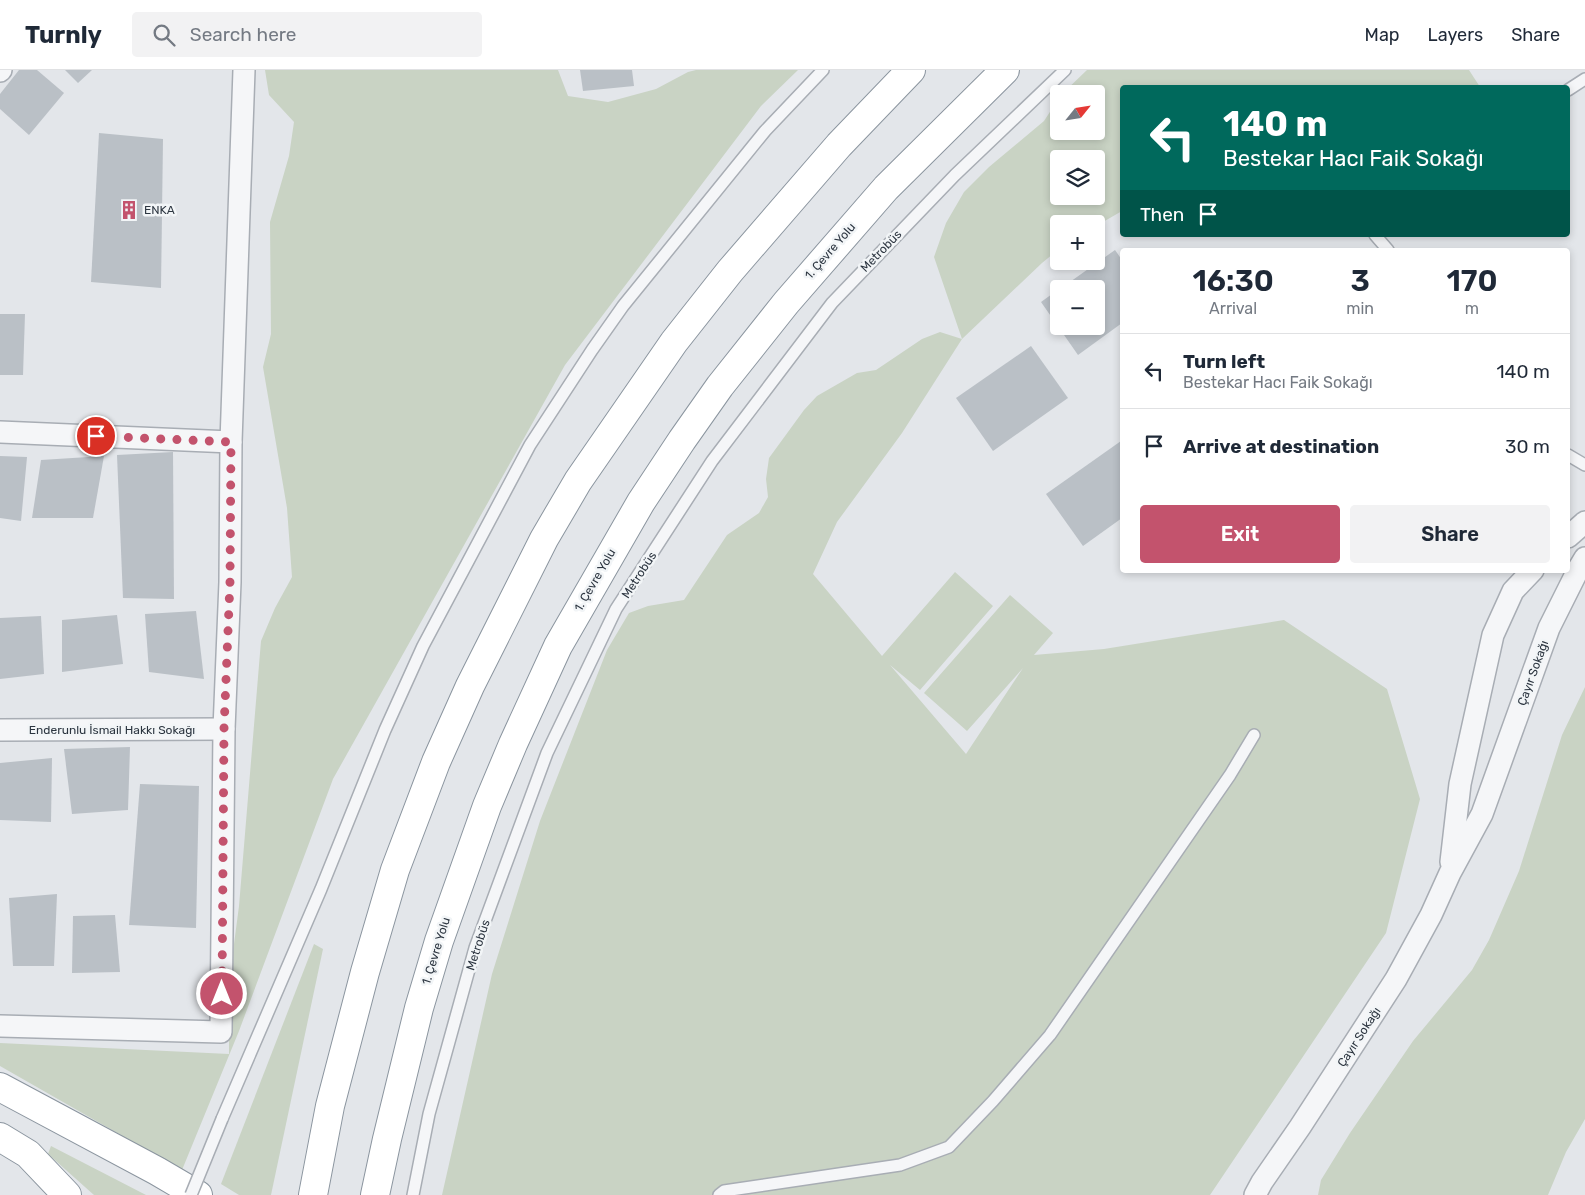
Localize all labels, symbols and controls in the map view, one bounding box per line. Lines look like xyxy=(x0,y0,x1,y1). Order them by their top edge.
search box xyxy=(132,12,482,57)
text: Turnly xyxy=(25,21,102,49)
icon: search xyxy=(150,21,178,49)
text: Search here xyxy=(190,23,296,46)
text: Map xyxy=(1365,24,1400,46)
text: Layers xyxy=(1428,24,1483,46)
text: Share xyxy=(1511,24,1560,46)
north arrow xyxy=(1050,85,1105,140)
map controls xyxy=(1050,85,1105,335)
text: 140 m xyxy=(1223,103,1328,145)
icon: left xyxy=(1140,105,1205,170)
text: Bestekar Hacı Faik Sokağı xyxy=(1223,145,1484,172)
button: layers xyxy=(1050,150,1105,205)
building icon: ENKA xyxy=(118,199,140,221)
icon: arrive xyxy=(1194,200,1222,228)
place label: ENKA xyxy=(144,203,175,217)
text: Then xyxy=(1140,203,1184,226)
button: + xyxy=(1050,215,1105,270)
street label: 1. Çevre Yolu xyxy=(802,220,858,282)
street label: Metrobüs xyxy=(858,227,904,275)
text: 16:30 xyxy=(1192,263,1274,299)
text: 3 xyxy=(1350,263,1370,299)
text: 170 xyxy=(1446,263,1498,299)
button: − xyxy=(1050,280,1105,335)
text: Arrival xyxy=(1209,299,1257,318)
text: min xyxy=(1346,299,1374,318)
text: m xyxy=(1465,299,1479,318)
text: Turn left xyxy=(1183,350,1265,373)
icon: left xyxy=(1140,357,1168,385)
text: 140 m xyxy=(1496,360,1550,383)
text: Bestekar Hacı Faik Sokağı xyxy=(1183,373,1373,392)
pin xyxy=(75,415,117,457)
icon: arrive xyxy=(82,422,110,450)
icon: arrive xyxy=(1140,432,1168,460)
text: Arrive at destination xyxy=(1183,435,1379,458)
text: 30 m xyxy=(1505,435,1550,458)
button: Exit xyxy=(1140,505,1340,563)
button: Share xyxy=(1350,505,1550,563)
street label: 1. Çevre Yolu xyxy=(571,546,619,614)
street label: Metrobüs xyxy=(619,549,659,601)
street label: Çayır Sokağı xyxy=(1515,638,1551,708)
street label: Enderunlu İsmail Hakkı Sokağı xyxy=(29,723,195,737)
street label: 1. Çevre Yolu xyxy=(419,916,453,986)
street label: Metrobüs xyxy=(463,918,493,972)
position arrow xyxy=(195,967,247,1019)
street label: Çayır Sokağı xyxy=(1335,1004,1384,1069)

